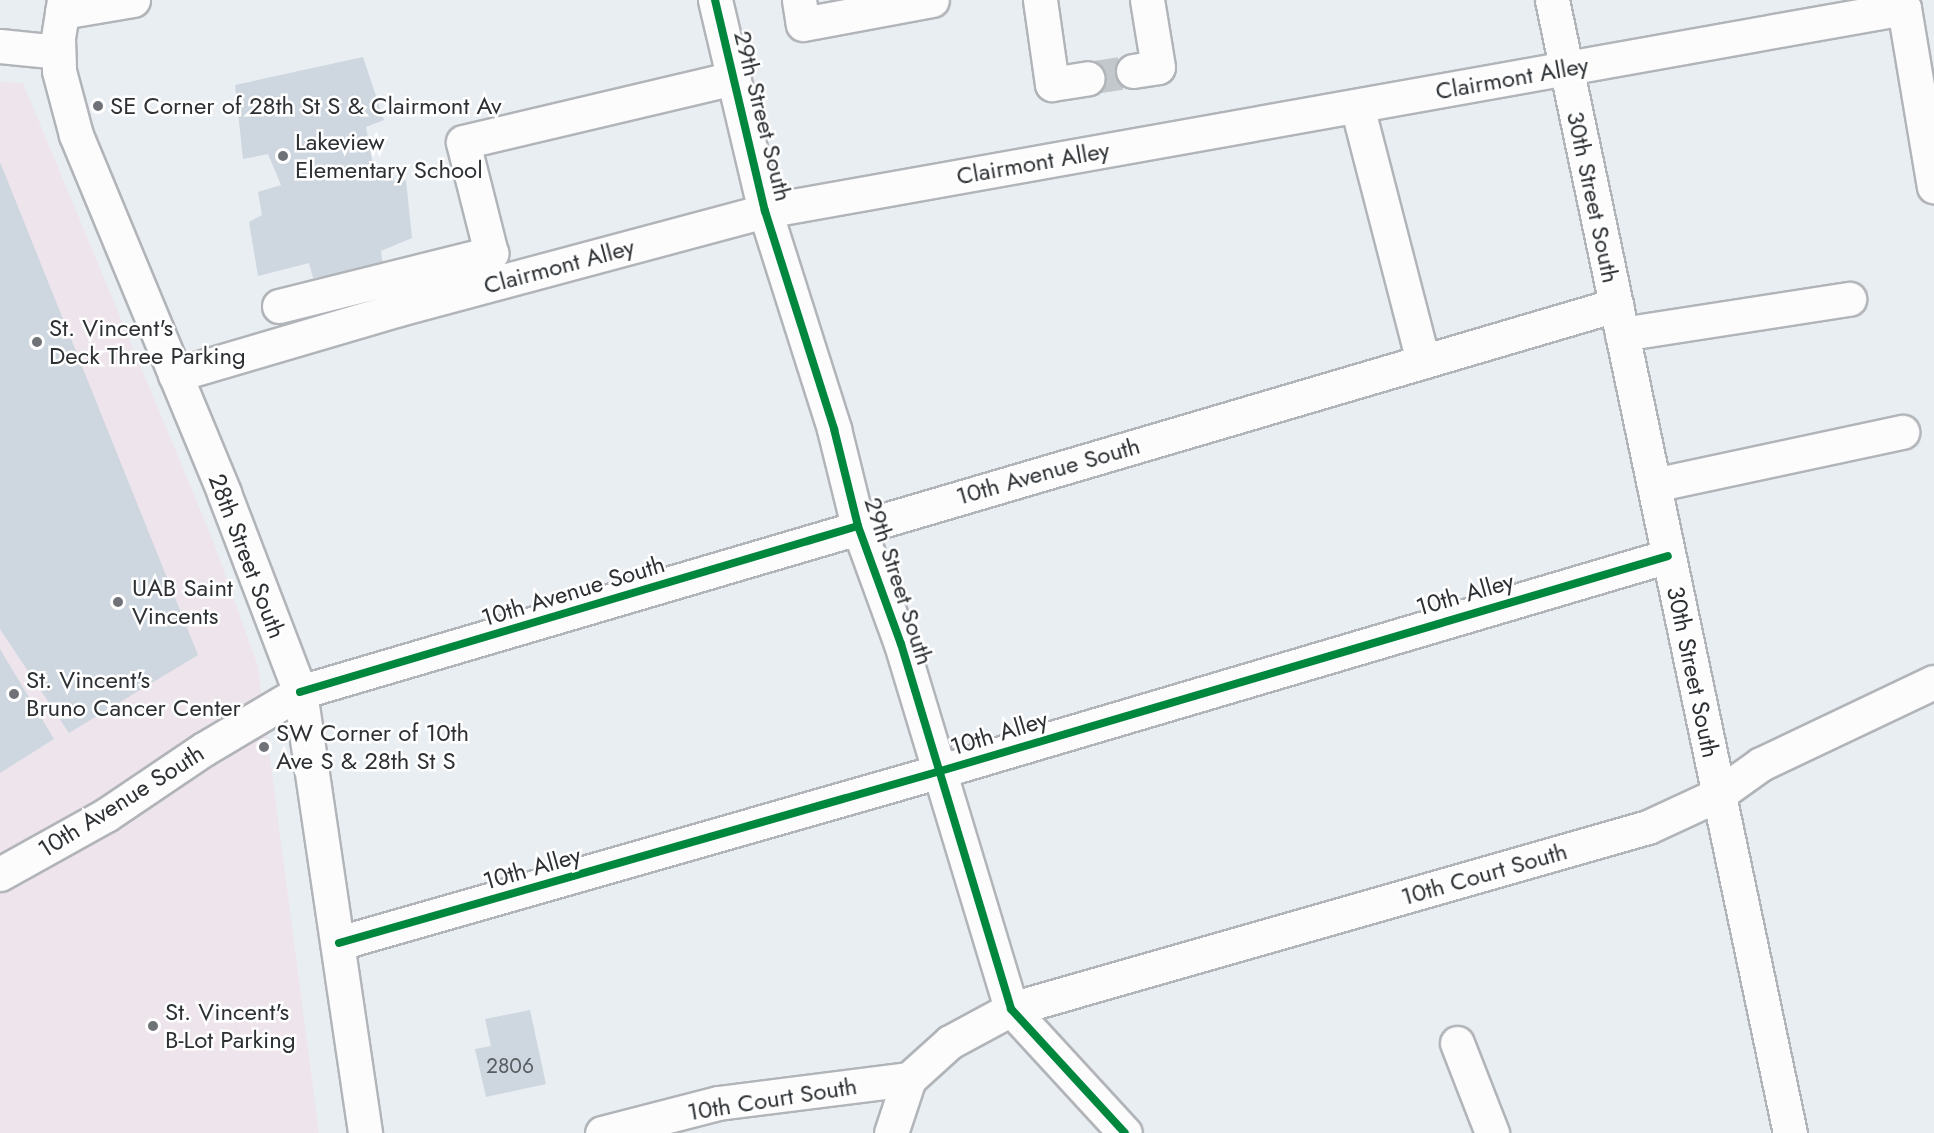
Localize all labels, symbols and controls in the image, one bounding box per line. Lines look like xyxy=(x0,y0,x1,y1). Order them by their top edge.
street label: 29th Street South xyxy=(728,28,798,204)
street label: Clairmont Alley xyxy=(1433,50,1591,106)
place label: SE Corner of 28th St S & Clairmont Av xyxy=(110,92,502,120)
marker: SE Corner of 28th St S & Clairmont Av xyxy=(91,99,105,113)
street label: 30th Street South xyxy=(1561,109,1625,285)
place label: Lakeview Elementary School xyxy=(295,128,483,184)
street label: Clairmont Alley xyxy=(954,135,1112,191)
marker: Lakeview Elementary School xyxy=(276,149,290,163)
street label: Clairmont Alley xyxy=(481,232,637,300)
place label: St. Vincent's Deck Three Parking xyxy=(49,314,246,370)
marker: St. Vincent's Deck Three Parking xyxy=(30,335,44,349)
street label: 10th Avenue South xyxy=(953,431,1143,511)
street label: 28th Street South xyxy=(202,470,292,642)
street label: 29th Street South xyxy=(858,493,940,669)
street label: 10th Avenue South xyxy=(478,549,668,633)
street label: 10th Alley xyxy=(1413,566,1517,622)
place label: UAB Saint Vincents xyxy=(132,574,233,630)
street label: 30th Street South xyxy=(1661,584,1725,760)
marker: UAB Saint Vincents xyxy=(109,593,127,611)
place label: St. Vincent's Bruno Cancer Center xyxy=(26,666,241,722)
marker: St. Vincent's Bruno Cancer Center xyxy=(7,687,21,701)
street label: 10th Alley xyxy=(947,705,1051,761)
place label: SW Corner of 10th Ave S & 28th St S xyxy=(276,719,469,775)
street label: 10th Avenue South xyxy=(33,738,209,864)
marker: SW Corner of 10th Ave S & 28th St S xyxy=(257,740,271,754)
street label: 10th Court South xyxy=(1398,837,1570,911)
street label: 10th Alley xyxy=(480,840,584,896)
place label: St. Vincent's B-Lot Parking xyxy=(165,998,296,1054)
marker: St. Vincent's B-Lot Parking xyxy=(146,1019,160,1033)
house number: 2806 xyxy=(486,1053,534,1079)
street label: 10th Court South xyxy=(685,1071,859,1127)

